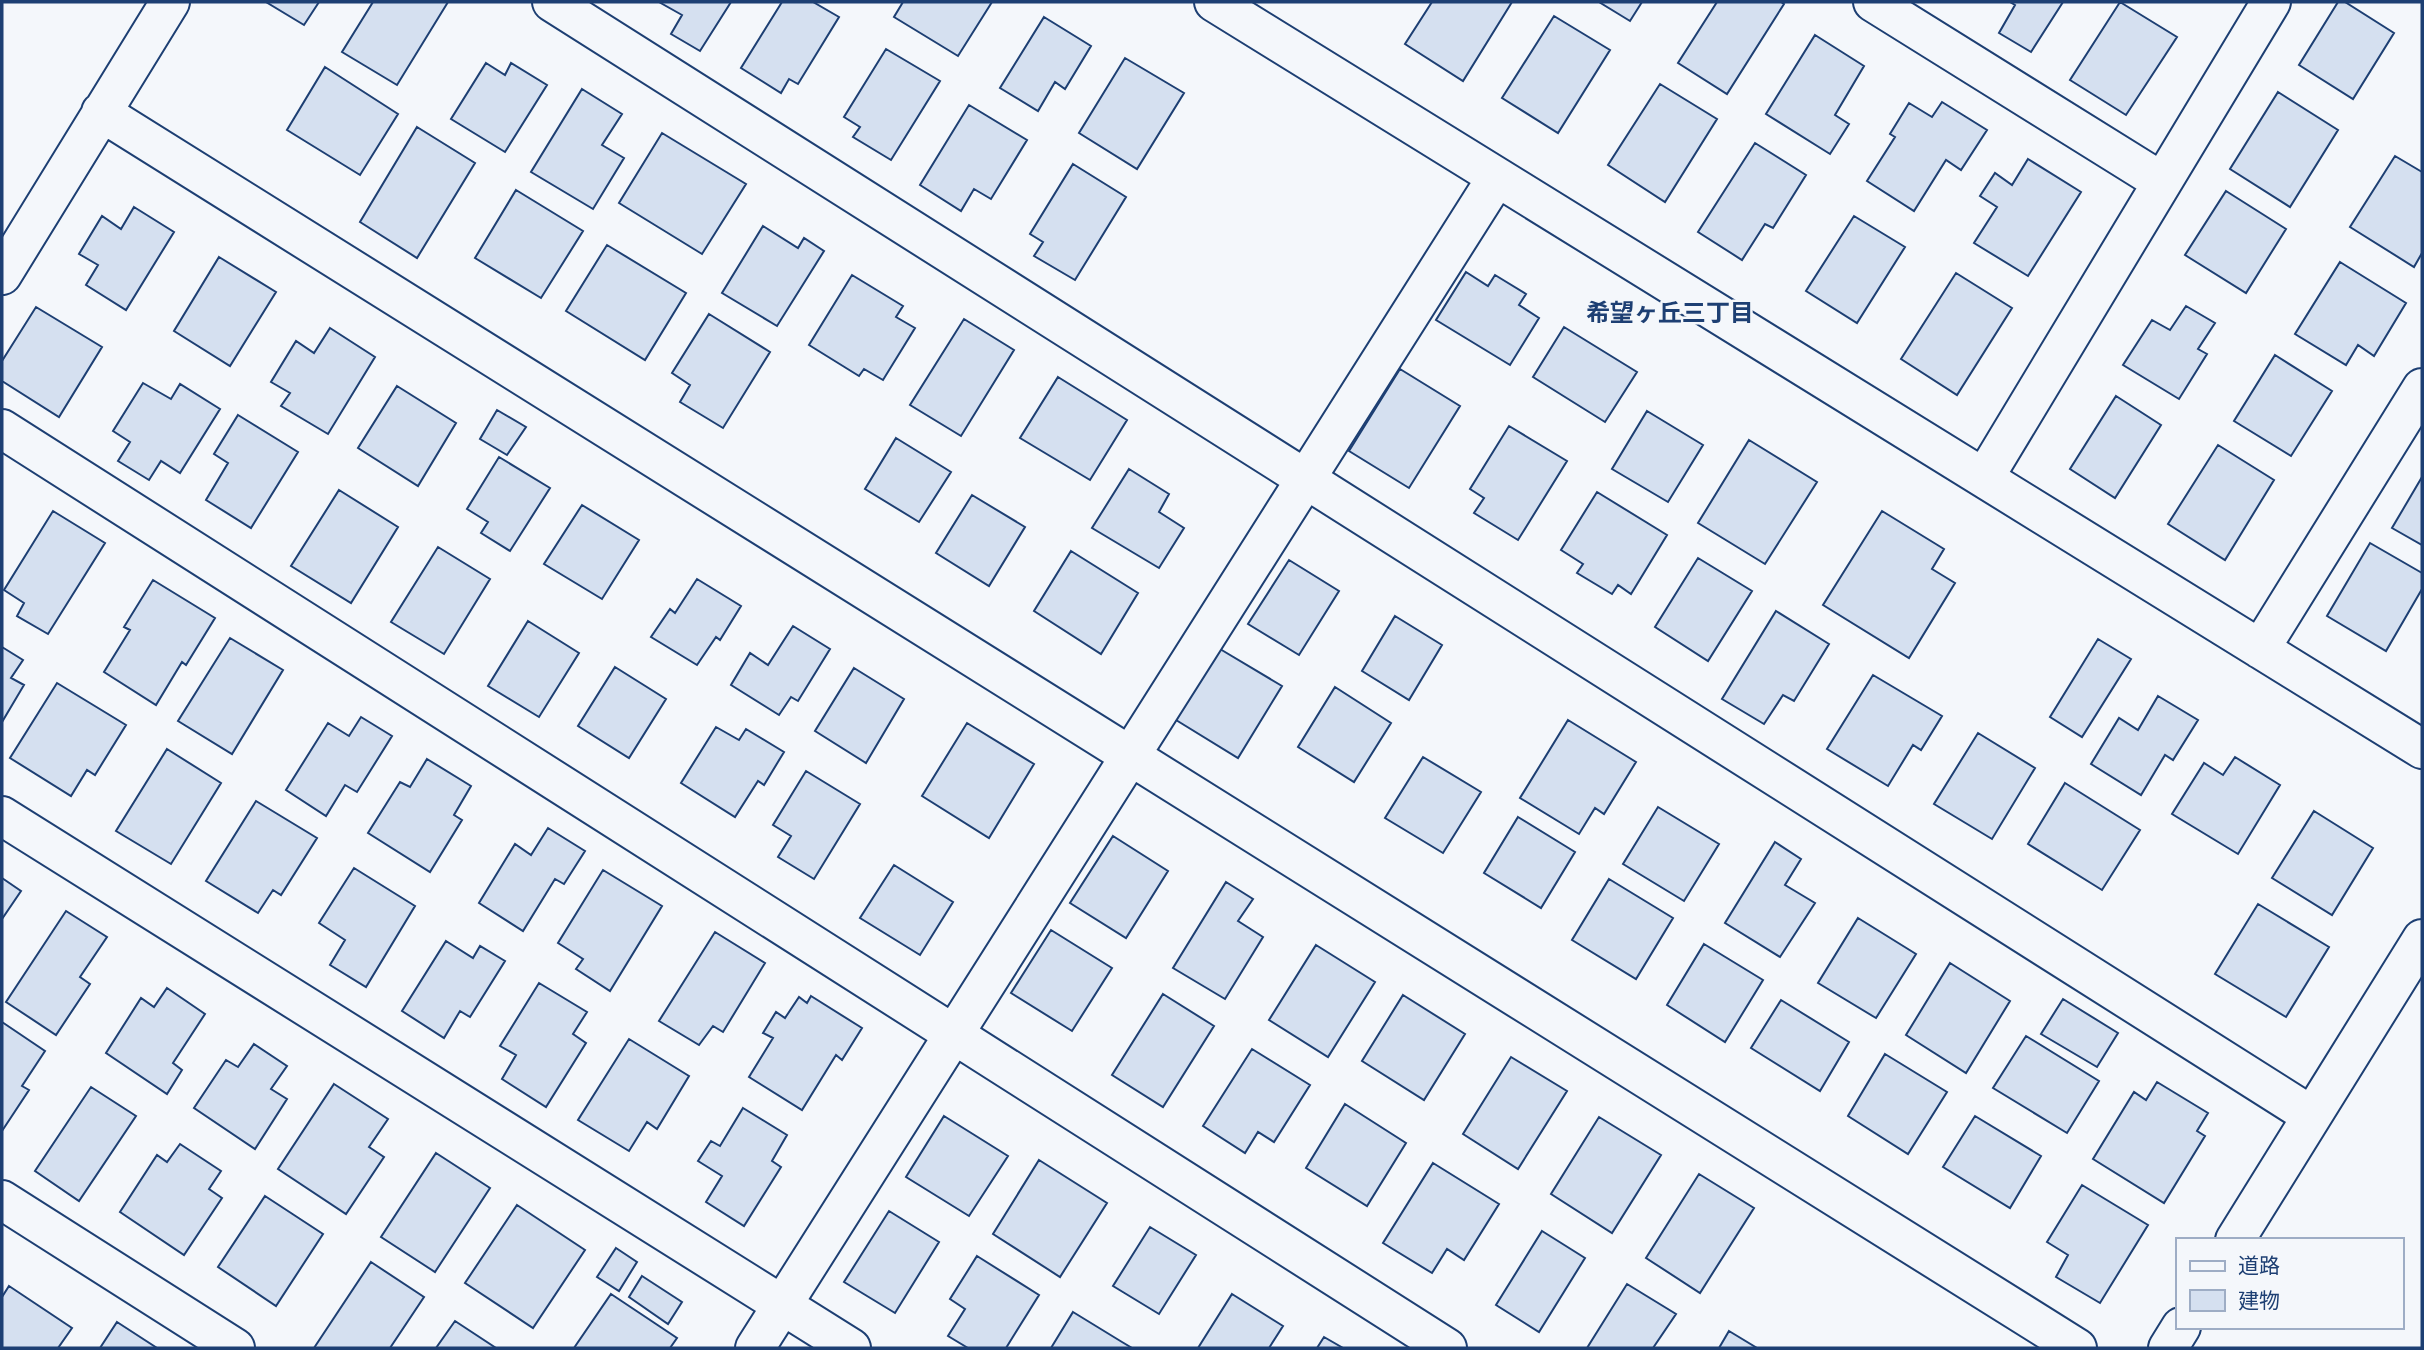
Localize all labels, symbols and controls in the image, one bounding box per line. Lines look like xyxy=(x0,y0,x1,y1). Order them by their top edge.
district label: 希望ヶ丘三丁目 xyxy=(1586,299,1754,328)
legend xyxy=(2176,1238,2403,1329)
text: 道路 xyxy=(2238,1254,2280,1279)
text: 建物 xyxy=(2238,1289,2280,1314)

